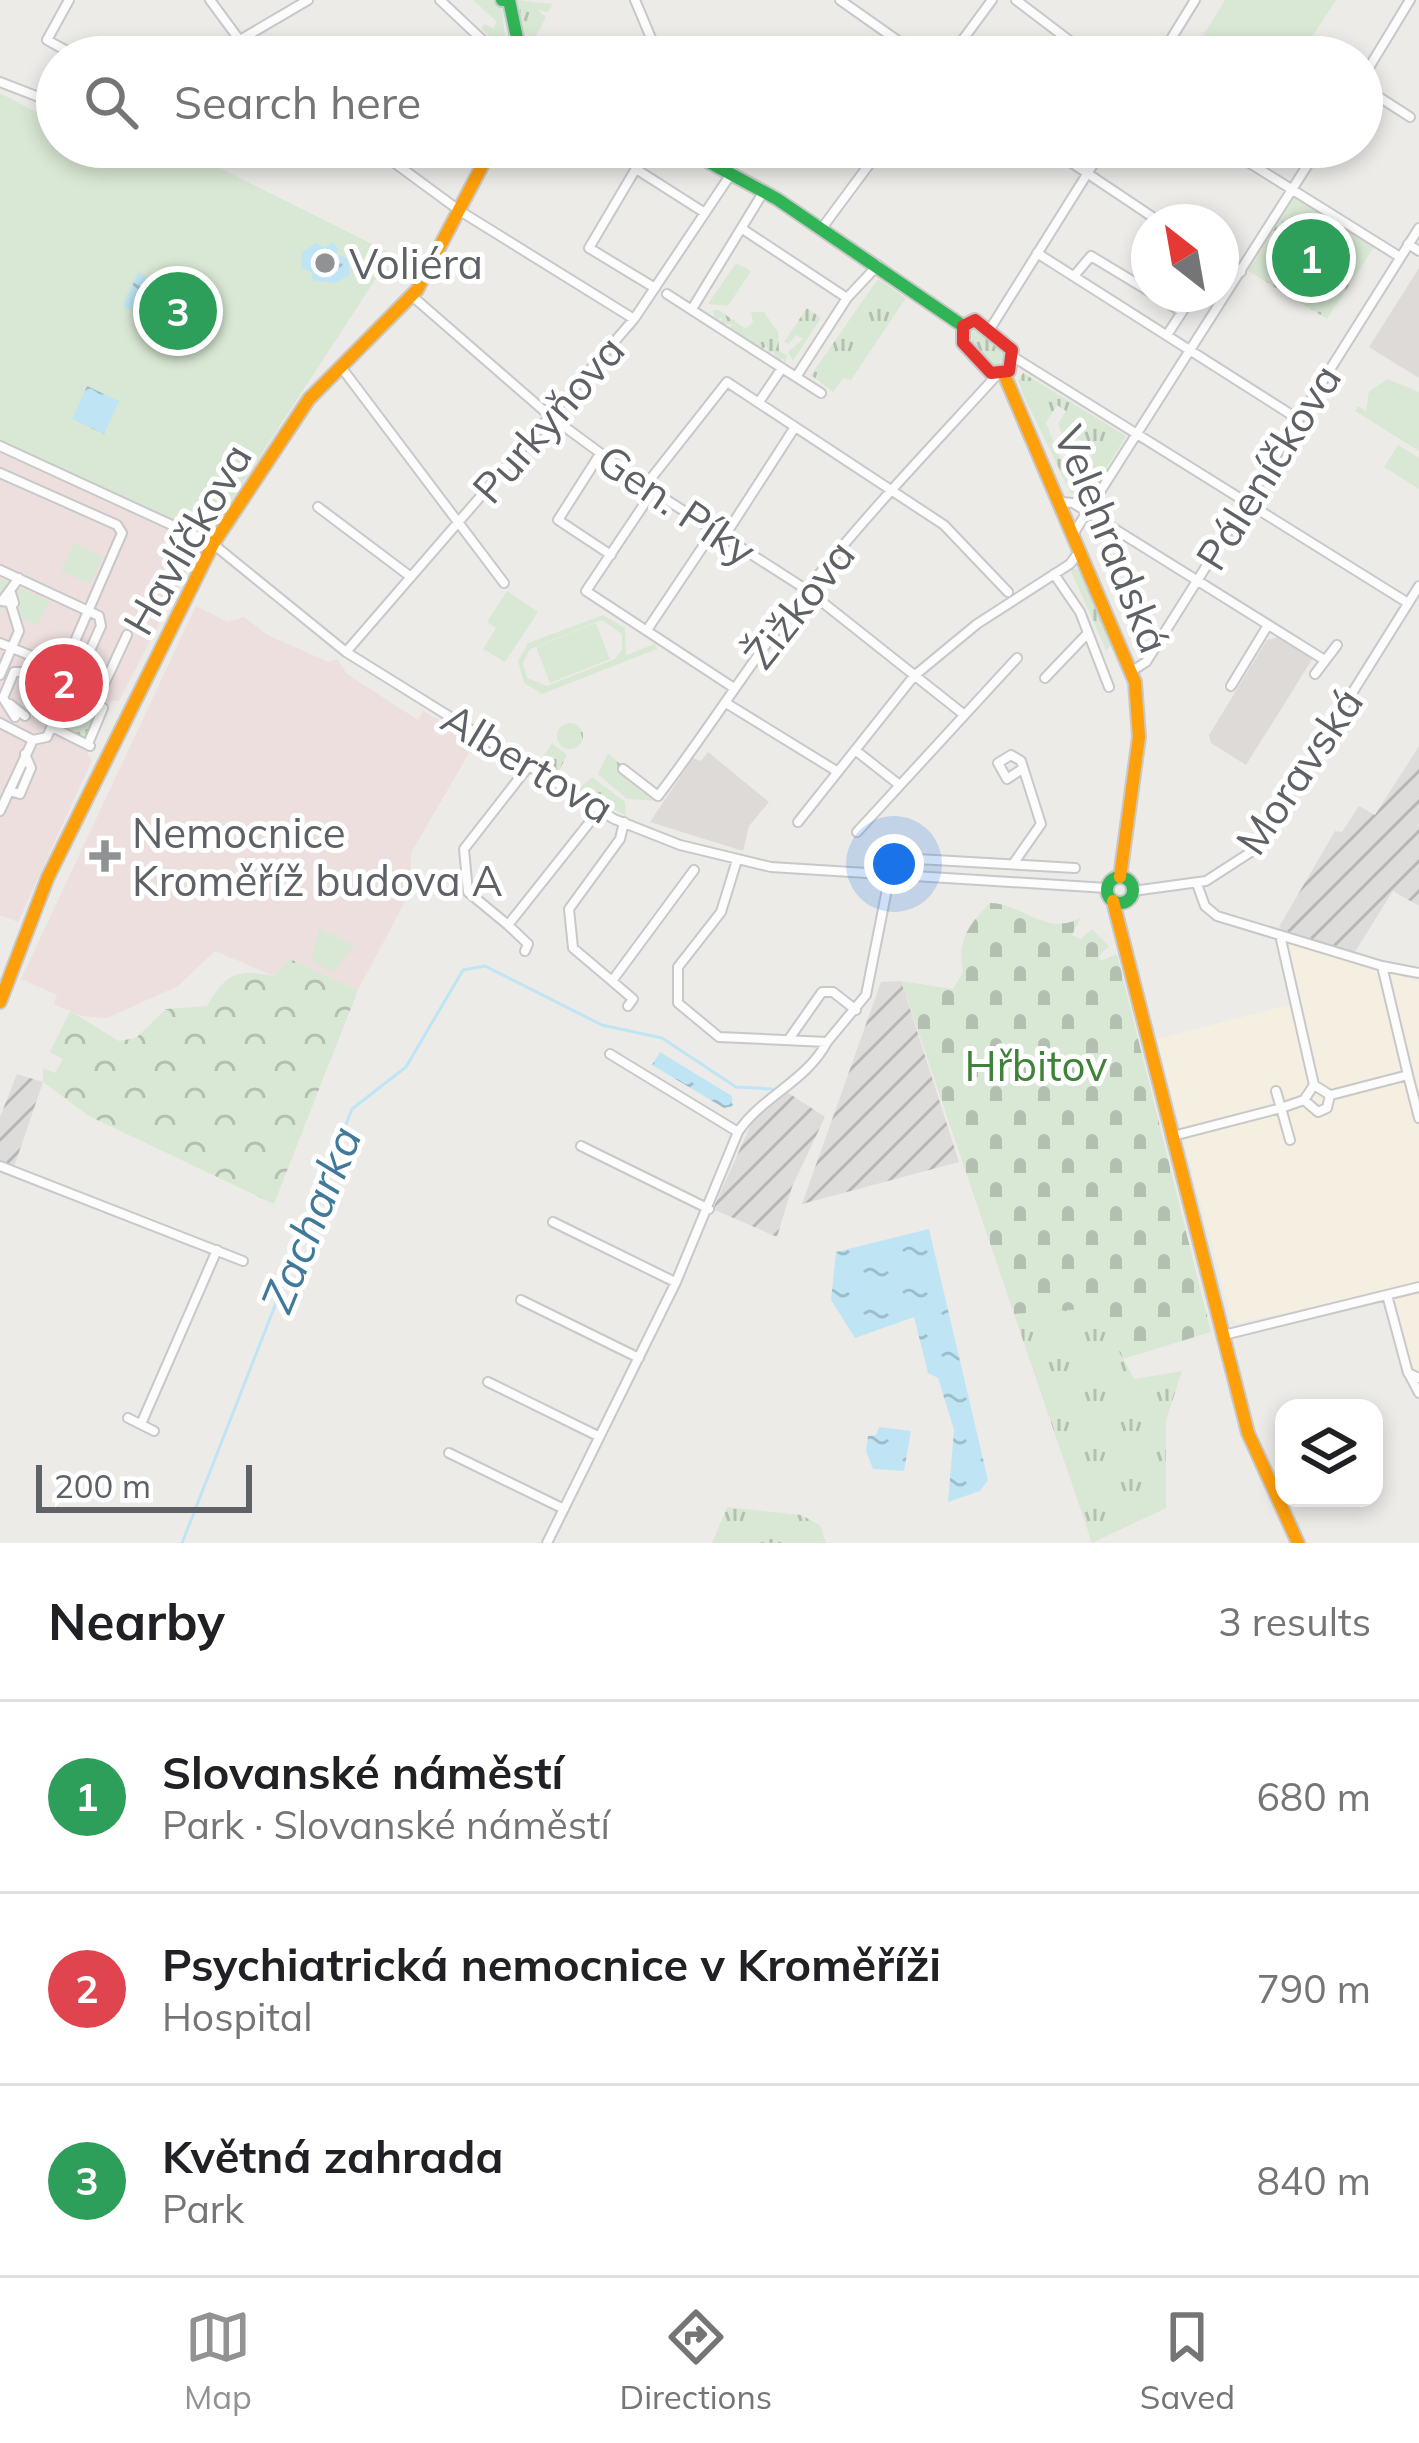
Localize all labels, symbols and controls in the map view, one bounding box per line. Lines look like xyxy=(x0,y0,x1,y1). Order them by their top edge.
search box xyxy=(36,36,1383,168)
icon: search xyxy=(78,69,144,135)
text: Search here xyxy=(174,74,421,130)
north arrow xyxy=(1131,204,1239,312)
pin: 1 xyxy=(1272,213,1350,303)
place label: Voliéra xyxy=(349,237,483,290)
marker: Voliéra xyxy=(312,250,338,276)
pin: 3 xyxy=(139,266,217,356)
street label: Purkyňova xyxy=(461,324,635,514)
street label: Páleníčkova xyxy=(1184,354,1352,580)
street label: Velehradská xyxy=(1042,418,1182,660)
street label: Gen. Píky xyxy=(588,433,766,577)
street label: Havlíčkova xyxy=(111,434,263,644)
street label: Žižkova xyxy=(732,529,866,679)
pin: 2 xyxy=(25,638,103,728)
street label: Moravská xyxy=(1224,678,1374,864)
street label: Albertova xyxy=(433,691,623,835)
place label: Nemocnice Kroměříž budova A xyxy=(132,806,503,907)
your location xyxy=(864,834,924,894)
marker: Nemocnice Kroměříž budova A xyxy=(89,840,121,872)
park label: Hřbitov xyxy=(964,1039,1108,1092)
water label: Zacharka xyxy=(247,1118,373,1320)
map controls xyxy=(1275,1399,1383,1507)
button: layers xyxy=(1275,1399,1383,1507)
scale bar xyxy=(36,1459,252,1512)
text: 200 m xyxy=(54,1465,151,1506)
text: Nearby xyxy=(48,1589,225,1653)
text: 3 results xyxy=(1218,1597,1371,1646)
text: Slovanské náměstí xyxy=(162,1744,563,1800)
text: 1 xyxy=(75,1772,99,1821)
text: 680 m xyxy=(1256,1772,1371,1821)
text: Park · Slovanské náměstí xyxy=(162,1800,610,1849)
text: Psychiatrická nemocnice v Kroměříži xyxy=(162,1936,941,1992)
text: 2 xyxy=(75,1964,99,2013)
text: 790 m xyxy=(1256,1964,1371,2013)
text: Hospital xyxy=(162,1992,313,2041)
text: Květná zahrada xyxy=(162,2128,503,2184)
text: 3 xyxy=(75,2156,99,2205)
text: 840 m xyxy=(1256,2156,1371,2205)
text: Park xyxy=(162,2184,244,2233)
tab: Map xyxy=(184,2304,252,2417)
tab: Directions xyxy=(620,2304,772,2417)
tab: Saved xyxy=(1140,2304,1235,2417)

